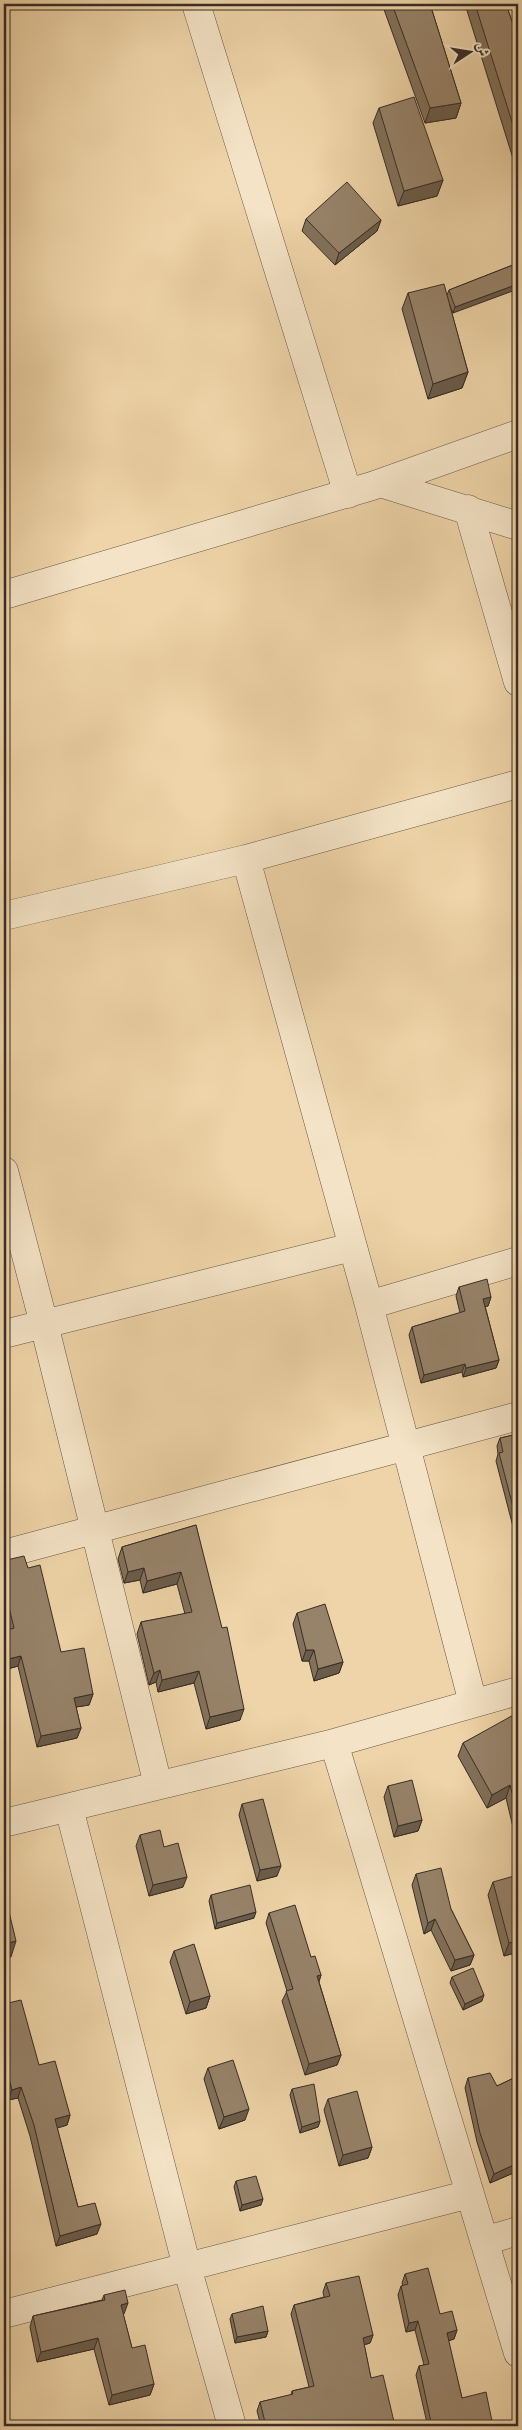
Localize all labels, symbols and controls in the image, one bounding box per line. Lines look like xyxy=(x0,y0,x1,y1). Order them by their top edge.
north arrow xyxy=(444,28,494,78)
text: ش xyxy=(472,41,492,58)

